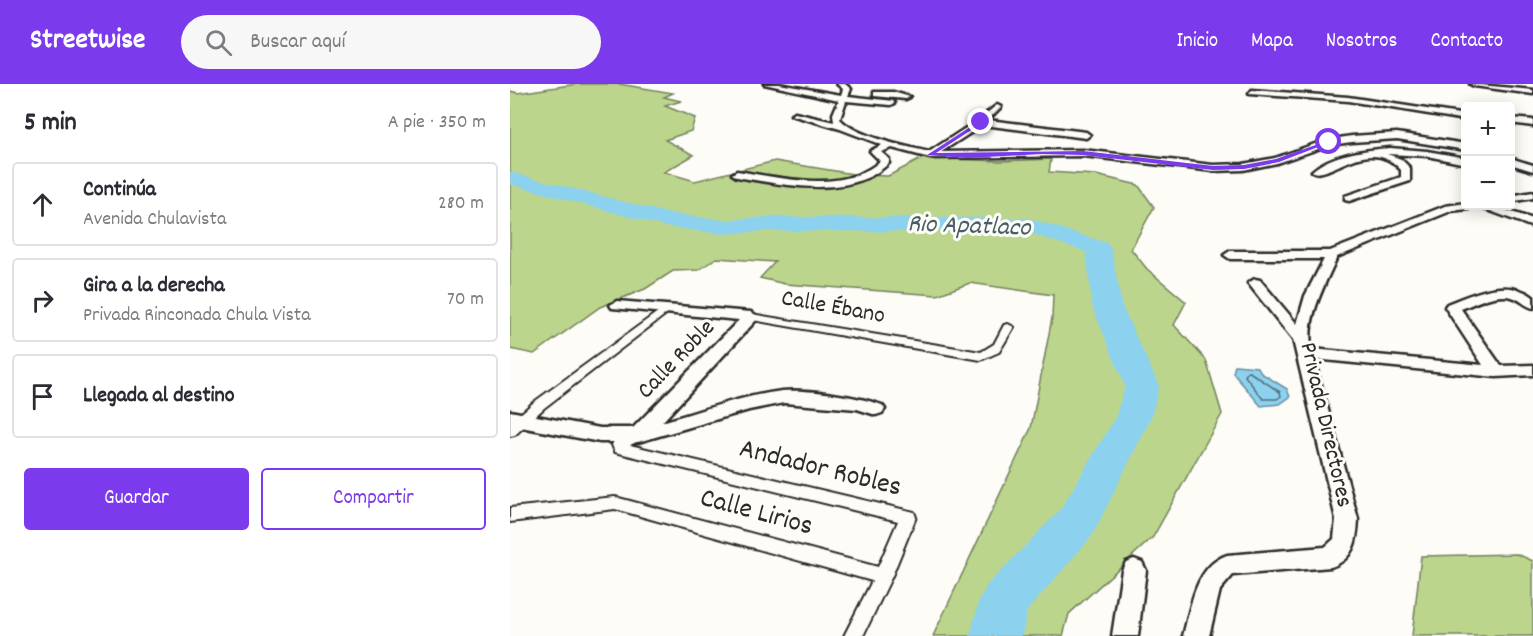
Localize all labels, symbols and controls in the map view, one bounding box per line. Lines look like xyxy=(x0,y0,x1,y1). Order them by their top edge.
search box xyxy=(181,15,601,69)
text: Streetwise xyxy=(30,22,145,62)
icon: search xyxy=(202,26,235,59)
text: Buscar aquí xyxy=(250,27,346,58)
text: Inicio xyxy=(1176,27,1218,57)
text: Mapa xyxy=(1251,27,1293,57)
text: Nosotros xyxy=(1326,27,1397,57)
text: Contacto xyxy=(1430,27,1503,57)
map controls xyxy=(1461,102,1515,210)
button: + xyxy=(1461,102,1515,156)
text: 5 min xyxy=(24,105,77,142)
route end xyxy=(967,108,993,134)
text: A pie · 350 m xyxy=(388,109,486,137)
route start xyxy=(1315,128,1341,154)
button: − xyxy=(1461,156,1515,210)
text: Continúa xyxy=(83,175,156,206)
icon: ahead xyxy=(26,188,59,221)
text: 280 m xyxy=(438,190,484,218)
text: Avenida Chulavista xyxy=(83,206,226,234)
water label: Rio Apatlaco xyxy=(907,206,1033,248)
text: Gira a la derecha xyxy=(83,271,225,302)
street label: Calle Ébano xyxy=(778,282,888,334)
icon: right xyxy=(26,284,59,317)
text: 70 m xyxy=(447,286,484,314)
text: Privada Rinconada Chula Vista xyxy=(83,302,311,330)
street label: Calle Roble xyxy=(630,312,724,408)
street label: Privada Directores xyxy=(1289,339,1361,511)
icon: arrive xyxy=(26,380,59,413)
text: Llegada al destino xyxy=(83,381,235,412)
street label: Andador Robles xyxy=(735,431,905,509)
button: Guardar xyxy=(24,468,249,530)
button: Compartir xyxy=(261,468,486,530)
street label: Calle Lirios xyxy=(695,480,817,548)

